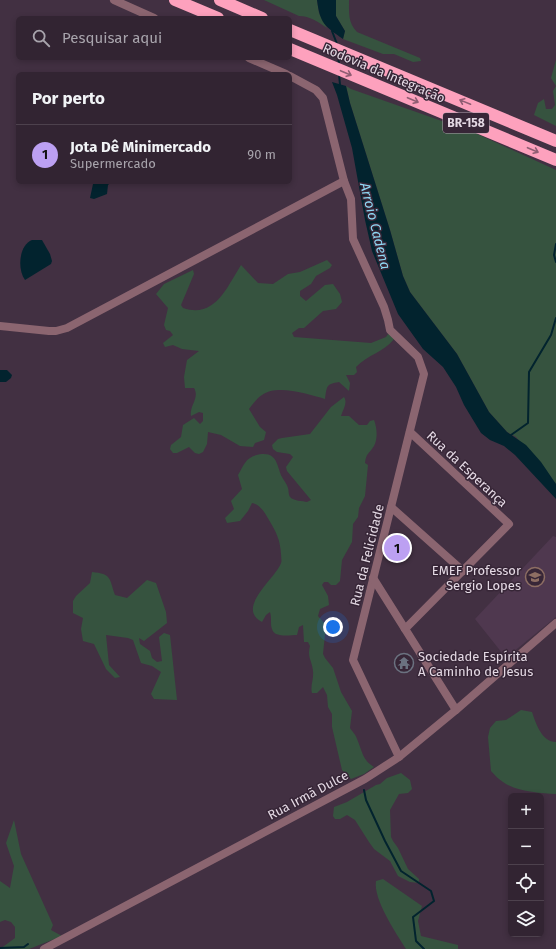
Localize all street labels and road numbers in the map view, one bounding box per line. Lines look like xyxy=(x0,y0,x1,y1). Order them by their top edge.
street label: Rodovia da Integração xyxy=(320,40,448,106)
road number: BR-158 xyxy=(443,113,489,133)
street label: Rua da Esperança xyxy=(424,428,510,510)
street label: Rua da Felicidade xyxy=(347,503,387,607)
street label: Rua Irmã Dulce xyxy=(265,767,351,823)

